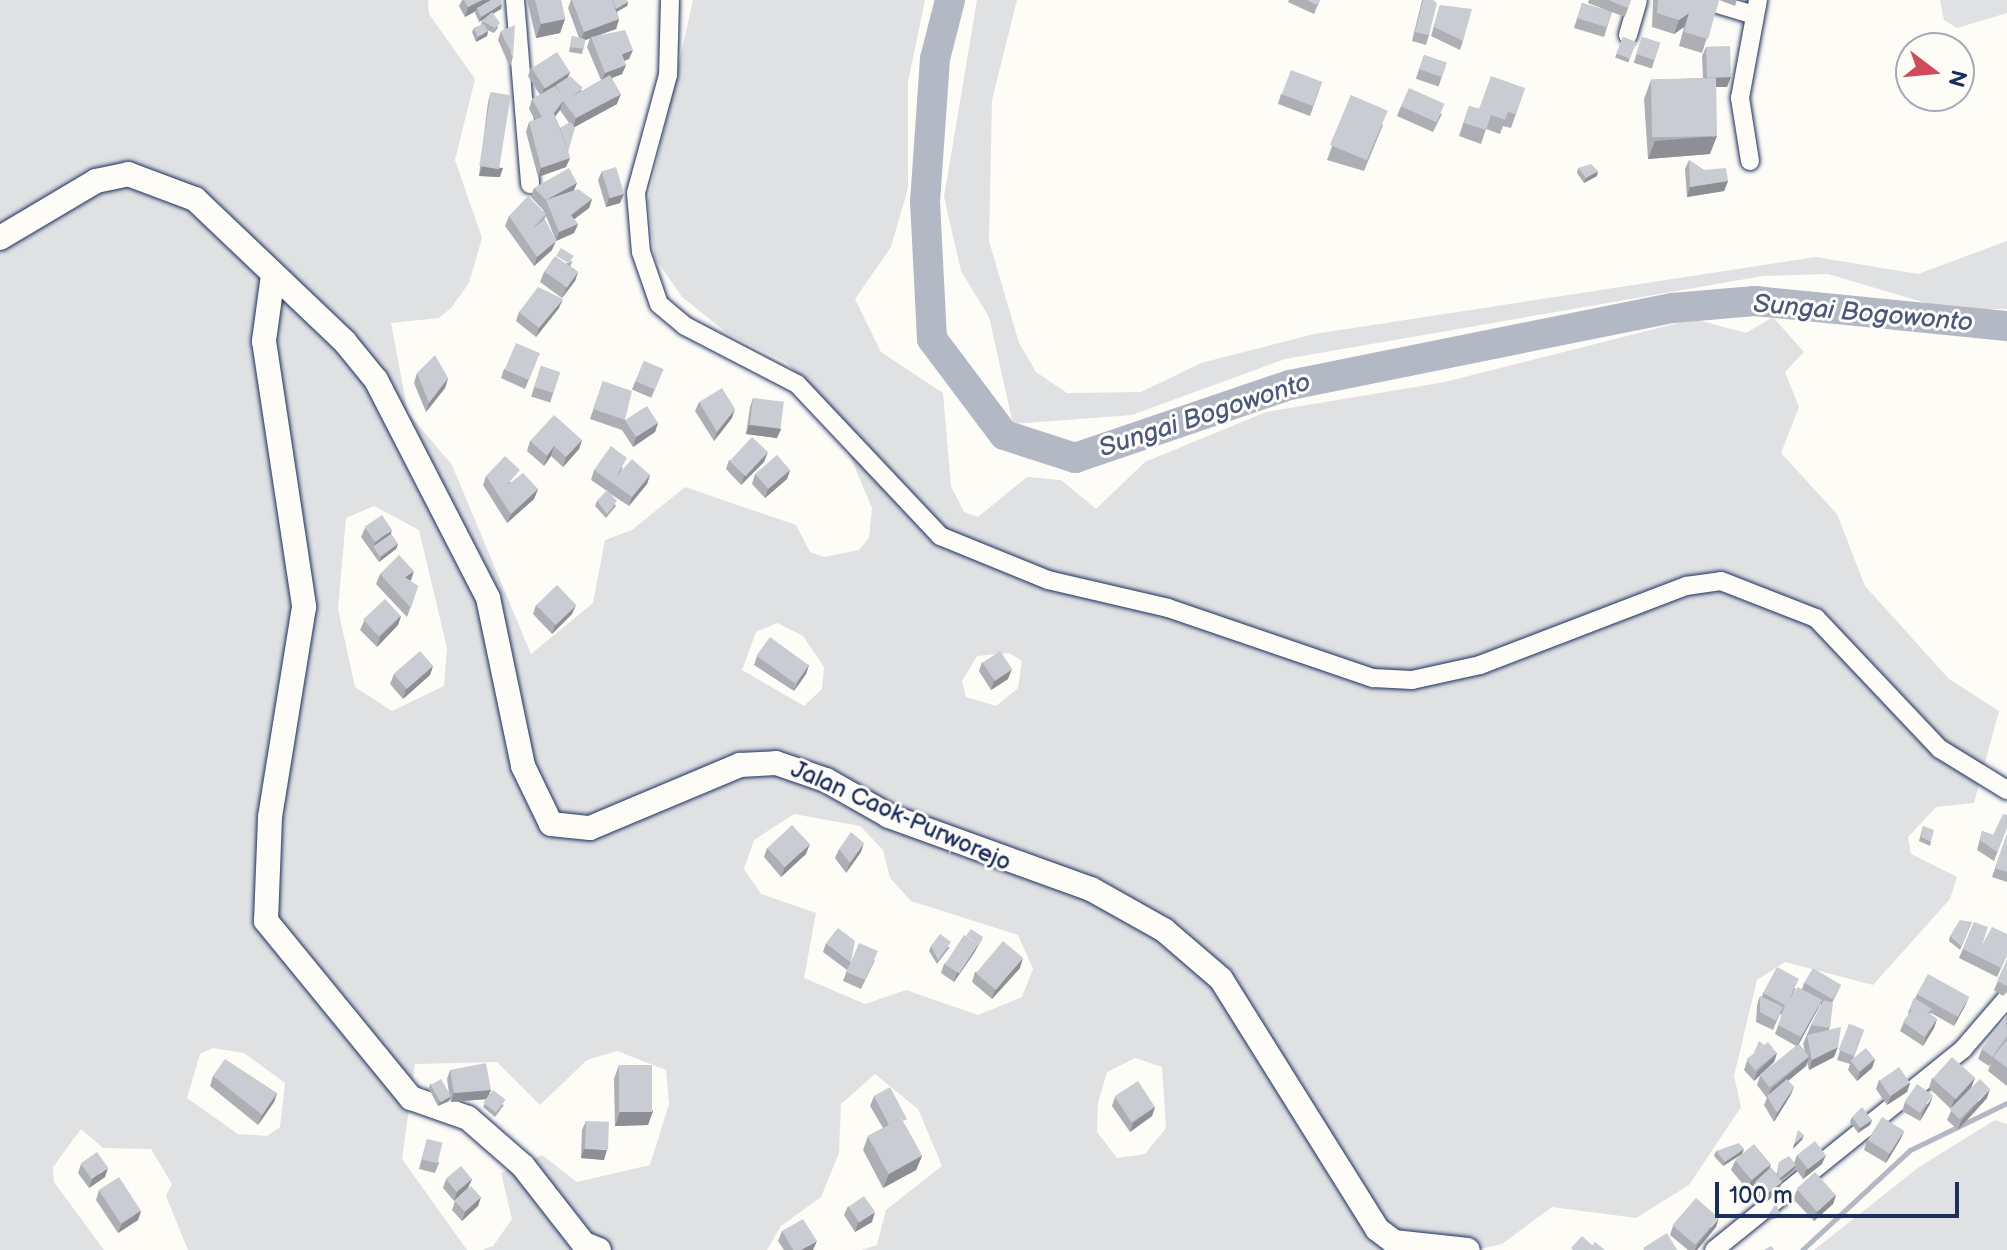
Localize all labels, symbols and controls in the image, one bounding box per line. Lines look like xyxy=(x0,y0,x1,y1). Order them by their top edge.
north arrow xyxy=(1895,32,1975,112)
text: N xyxy=(1941,67,1972,90)
water label: Sungai Bogowonto xyxy=(1752,289,1974,339)
water label: Sungai Bogowonto xyxy=(1095,367,1315,465)
street label: Jalan Caok-Purworejo xyxy=(787,755,1015,877)
scale bar xyxy=(1719,1166,1963,1216)
text: 100 m xyxy=(1729,1181,1793,1210)

